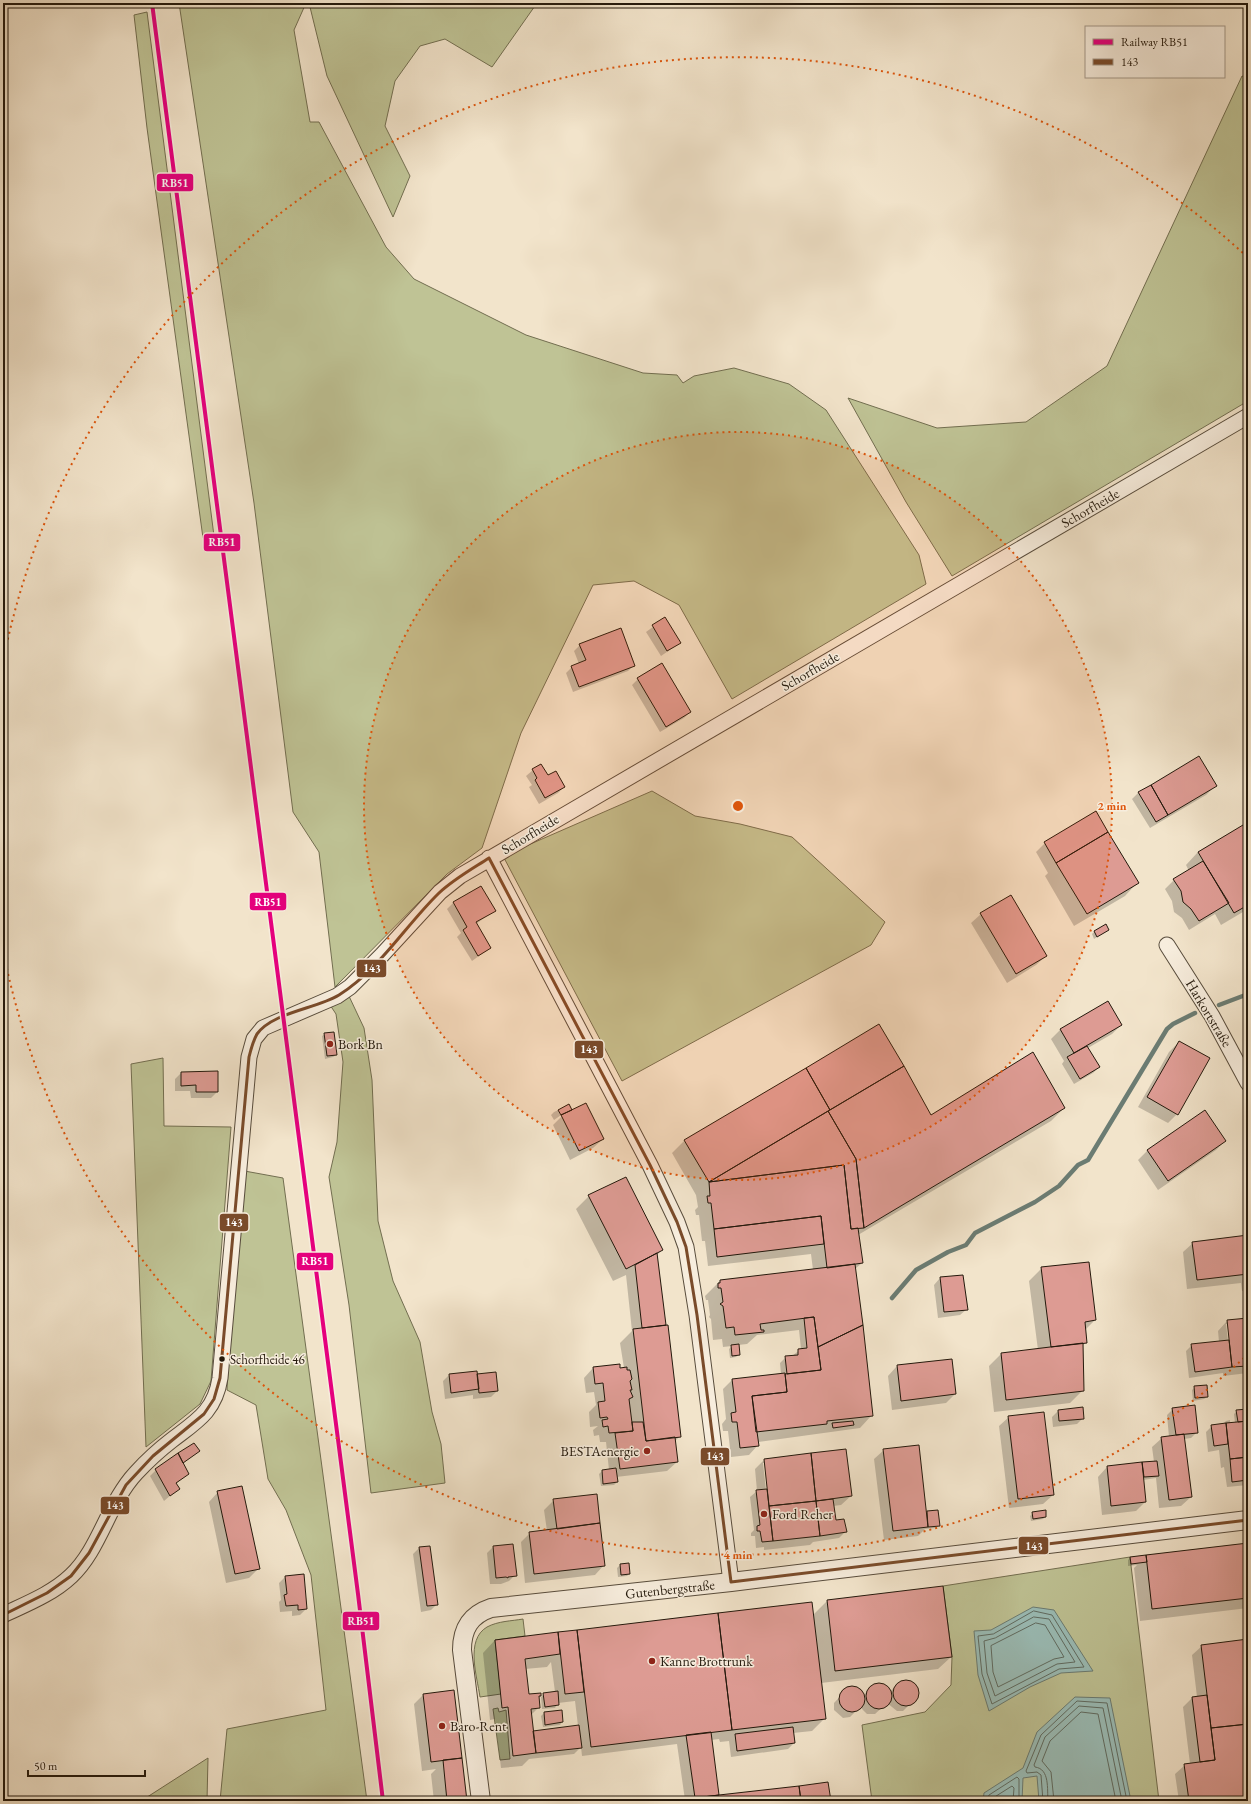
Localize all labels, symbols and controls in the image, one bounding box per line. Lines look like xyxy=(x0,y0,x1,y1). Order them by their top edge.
legend xyxy=(1085,26,1225,78)
text: Railway RB51 xyxy=(1121,34,1188,50)
text: 143 xyxy=(1121,54,1139,70)
line badge: RB51 xyxy=(156,173,194,192)
text: RB51 xyxy=(162,176,189,190)
street label: Schorfheide xyxy=(1058,484,1123,532)
line badge: RB51 xyxy=(203,533,241,552)
text: RB51 xyxy=(209,535,236,549)
street label: Schorfheide xyxy=(778,647,843,695)
text: 2 min xyxy=(1097,798,1127,814)
centre of rings xyxy=(731,799,745,813)
street label: Schorfheide xyxy=(498,809,563,858)
line badge: RB51 xyxy=(249,892,287,911)
text: RB51 xyxy=(255,895,282,909)
line badge: 143 xyxy=(356,959,387,978)
text: 143 xyxy=(363,961,381,975)
street label: Harkortstraße xyxy=(1182,976,1237,1051)
place label: Bork Bn xyxy=(338,1035,383,1053)
marker: Bork Bn xyxy=(325,1039,335,1049)
line badge: 143 xyxy=(574,1040,604,1059)
text: 143 xyxy=(580,1042,598,1056)
line badge: 143 xyxy=(219,1213,249,1232)
text: 143 xyxy=(225,1215,243,1229)
line badge: RB51 xyxy=(296,1252,334,1271)
text: RB51 xyxy=(302,1254,329,1268)
place label: Schorfheide 46 xyxy=(230,1351,305,1368)
marker: Schorfheide 46 xyxy=(217,1354,227,1364)
place label: BESTAenergie xyxy=(561,1442,640,1460)
marker: BESTAenergie xyxy=(642,1446,652,1456)
line badge: 143 xyxy=(700,1447,730,1466)
text: 143 xyxy=(706,1449,724,1463)
line badge: 143 xyxy=(100,1496,130,1515)
text: 143 xyxy=(106,1498,124,1512)
place label: Ford Reher xyxy=(772,1505,833,1523)
marker: Ford Reher xyxy=(759,1509,769,1519)
line badge: 143 xyxy=(1018,1536,1049,1555)
text: 143 xyxy=(1025,1539,1043,1553)
text: 4 min xyxy=(723,1547,753,1563)
street label: Gutenbergstraße xyxy=(624,1575,716,1603)
line badge: RB51 xyxy=(342,1611,380,1631)
text: RB51 xyxy=(348,1614,375,1628)
place label: Kanne Brottrunk xyxy=(660,1652,753,1670)
marker: Kanne Brottrunk xyxy=(647,1656,657,1666)
place label: Baro-Rent xyxy=(450,1717,507,1735)
marker: Baro-Rent xyxy=(437,1721,447,1731)
scale bar xyxy=(28,1752,145,1778)
text: 50 m xyxy=(34,1758,58,1774)

